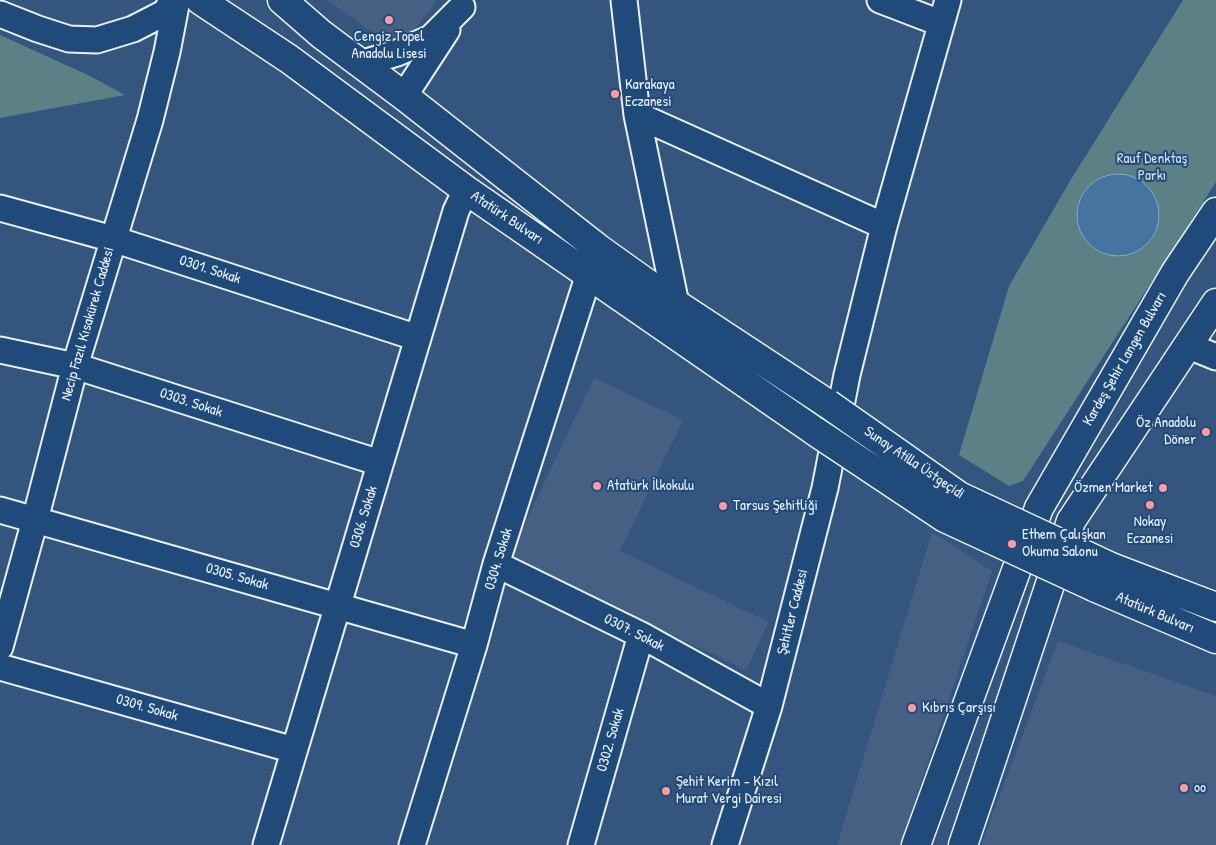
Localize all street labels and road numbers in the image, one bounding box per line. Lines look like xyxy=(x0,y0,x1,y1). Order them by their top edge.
street label: Atatürk Bulvarı xyxy=(467,187,547,249)
street label: Necip Fazıl Kısakürek Caddesi xyxy=(57,245,119,403)
street label: 0301. Sokak xyxy=(177,252,243,288)
street label: Kardeş Şehir Langen Bulvarı xyxy=(1079,289,1171,429)
street label: 0303. Sokak xyxy=(157,384,225,422)
street label: Sunay Atilla Üstgeçidi xyxy=(860,423,968,503)
street label: 0306. Sokak xyxy=(346,484,382,550)
street label: 0304. Sokak xyxy=(481,526,517,592)
street label: 0305. Sokak xyxy=(204,559,270,595)
street label: Şehitler Caddesi xyxy=(774,567,812,657)
street label: Atatürk Bulvarı xyxy=(1113,588,1197,638)
street label: 0307. Sokak xyxy=(601,610,667,656)
street label: 0309. Sokak xyxy=(114,691,180,725)
street label: 0302. Sokak xyxy=(593,706,629,774)

